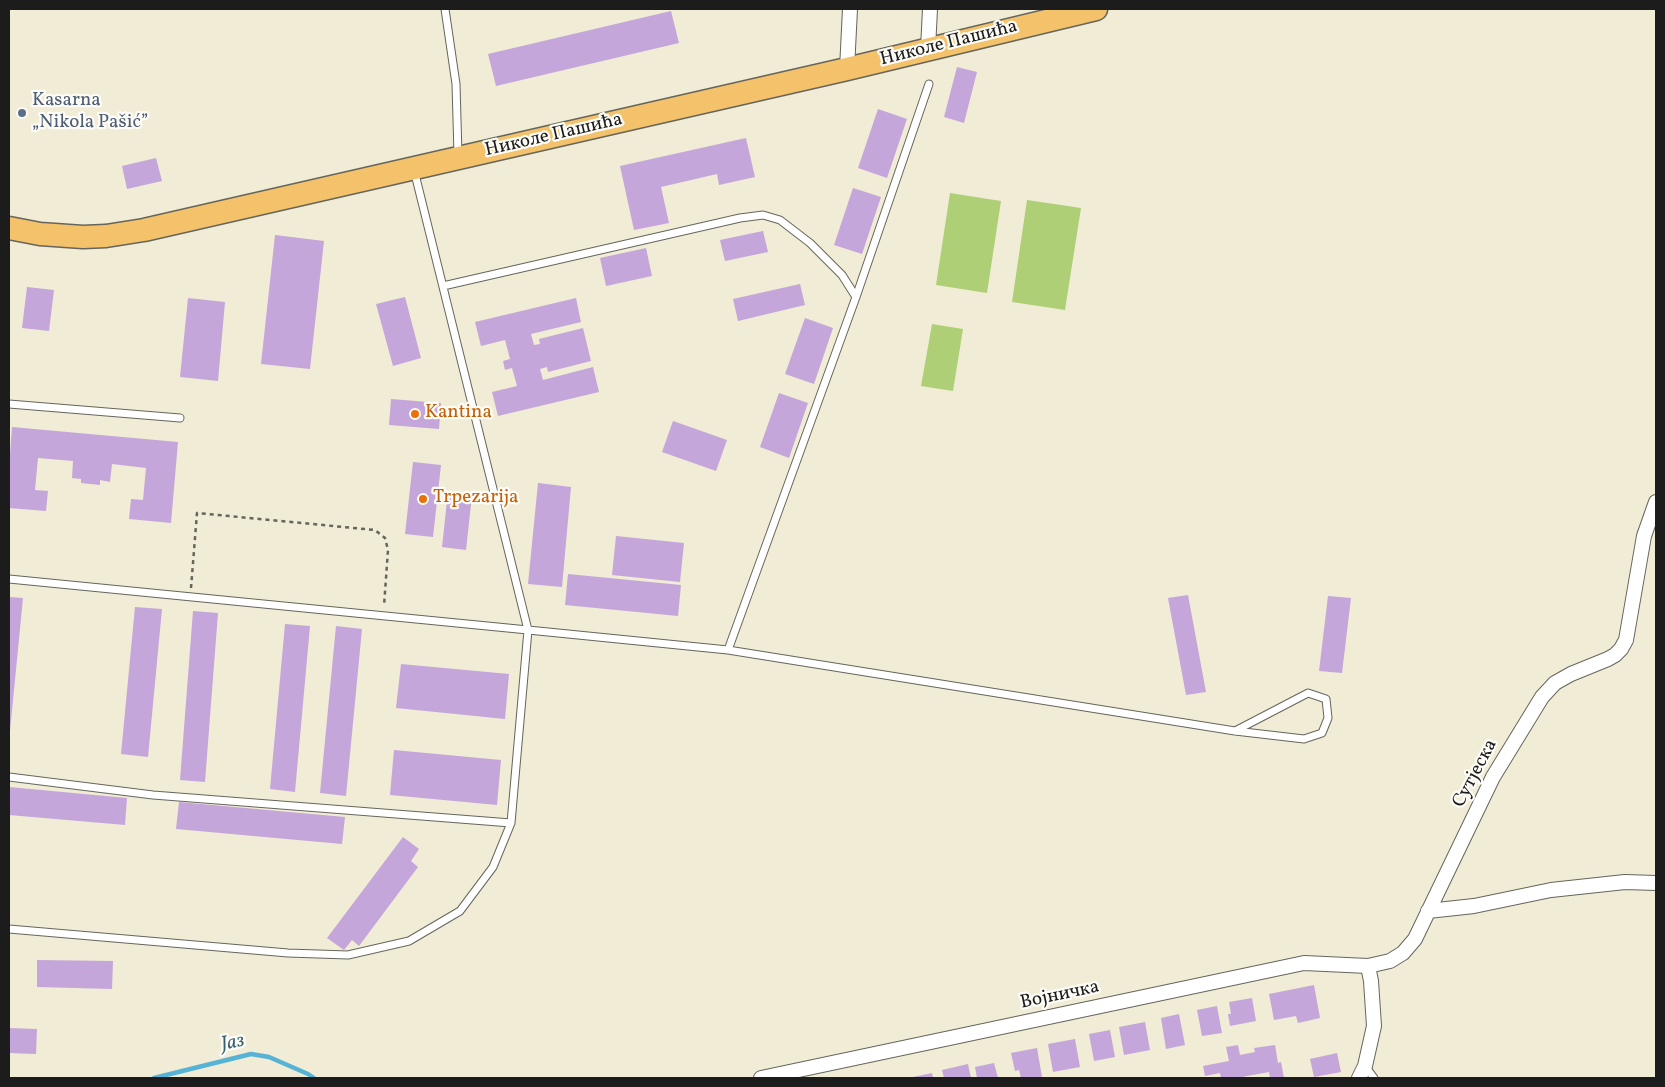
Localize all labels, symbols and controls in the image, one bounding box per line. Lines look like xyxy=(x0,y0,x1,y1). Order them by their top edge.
street label: Николе Пашића xyxy=(878,16,1020,72)
place label: Kasarna „Nikola Pašić” xyxy=(32,91,148,135)
marker: Kasarna „Nikola Pašić” xyxy=(16,107,28,119)
street label: Николе Пашића xyxy=(483,109,625,163)
place label: Kantina xyxy=(425,403,492,425)
marker: Kantina xyxy=(409,408,421,420)
place label: Trpezarija xyxy=(433,488,519,510)
marker: Trpezarija xyxy=(417,493,429,505)
street label: Сутјеска xyxy=(1449,736,1503,812)
street label: Војничка xyxy=(1018,977,1102,1015)
water label: Јаз xyxy=(219,1030,247,1058)

